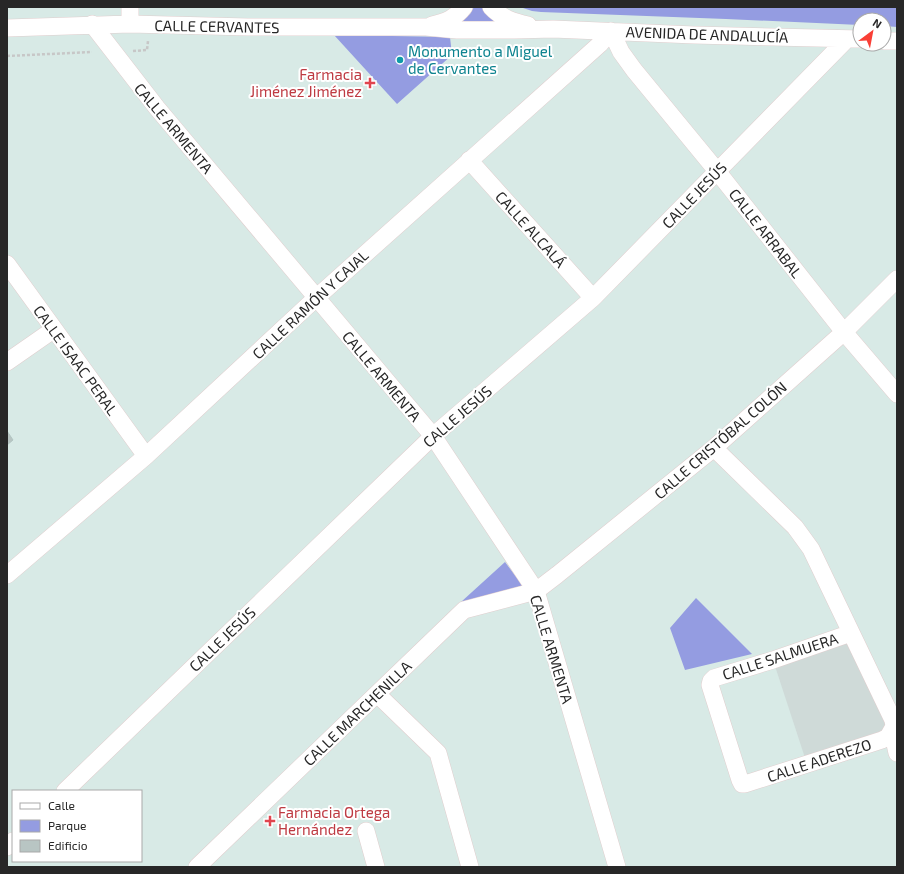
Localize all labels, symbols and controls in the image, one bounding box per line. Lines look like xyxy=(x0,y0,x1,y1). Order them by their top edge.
north arrow xyxy=(852,12,892,52)
text: N xyxy=(871,15,884,31)
street label: CALLE CERVANTES xyxy=(154,16,280,36)
street label: AVENIDA DE ANDALUCÍA xyxy=(625,22,789,46)
place label: Monumento a Miguel de Cervantes xyxy=(408,42,553,77)
marker: Monumento a Miguel de Cervantes xyxy=(395,55,405,65)
place label: Farmacia Jiménez Jiménez xyxy=(250,65,362,100)
marker: Farmacia Jiménez Jiménez xyxy=(365,78,375,88)
street label: CALLE ARMENTA xyxy=(131,79,218,177)
street label: CALLE JESÚS xyxy=(658,158,730,232)
street label: CALLE ARRABAL xyxy=(726,185,807,281)
street label: CALLE ALCALÁ xyxy=(492,187,570,271)
street label: CALLE RAMÓN Y CAJAL xyxy=(248,245,372,362)
street label: CALLE ISAAC PERAL xyxy=(30,302,122,419)
street label: CALLE ARMENTA xyxy=(339,327,426,425)
street label: CALLE CRISTÓBAL COLÓN xyxy=(650,378,790,502)
street label: CALLE JESÚS xyxy=(419,381,495,451)
street label: CALLE ARMENTA xyxy=(527,593,577,706)
street label: CALLE JESÚS xyxy=(185,603,259,675)
street label: CALLE SALMUERA xyxy=(720,629,841,683)
street label: CALLE MARCHENILLA xyxy=(299,656,415,769)
street label: CALLE ADEREZO xyxy=(765,735,873,785)
legend xyxy=(12,790,142,862)
text: Calle xyxy=(48,798,75,812)
place label: Farmacia Ortega Hernández xyxy=(278,803,390,838)
marker: Farmacia Ortega Hernández xyxy=(265,816,275,826)
text: Parque xyxy=(48,818,86,832)
text: Edificio xyxy=(48,838,88,852)

